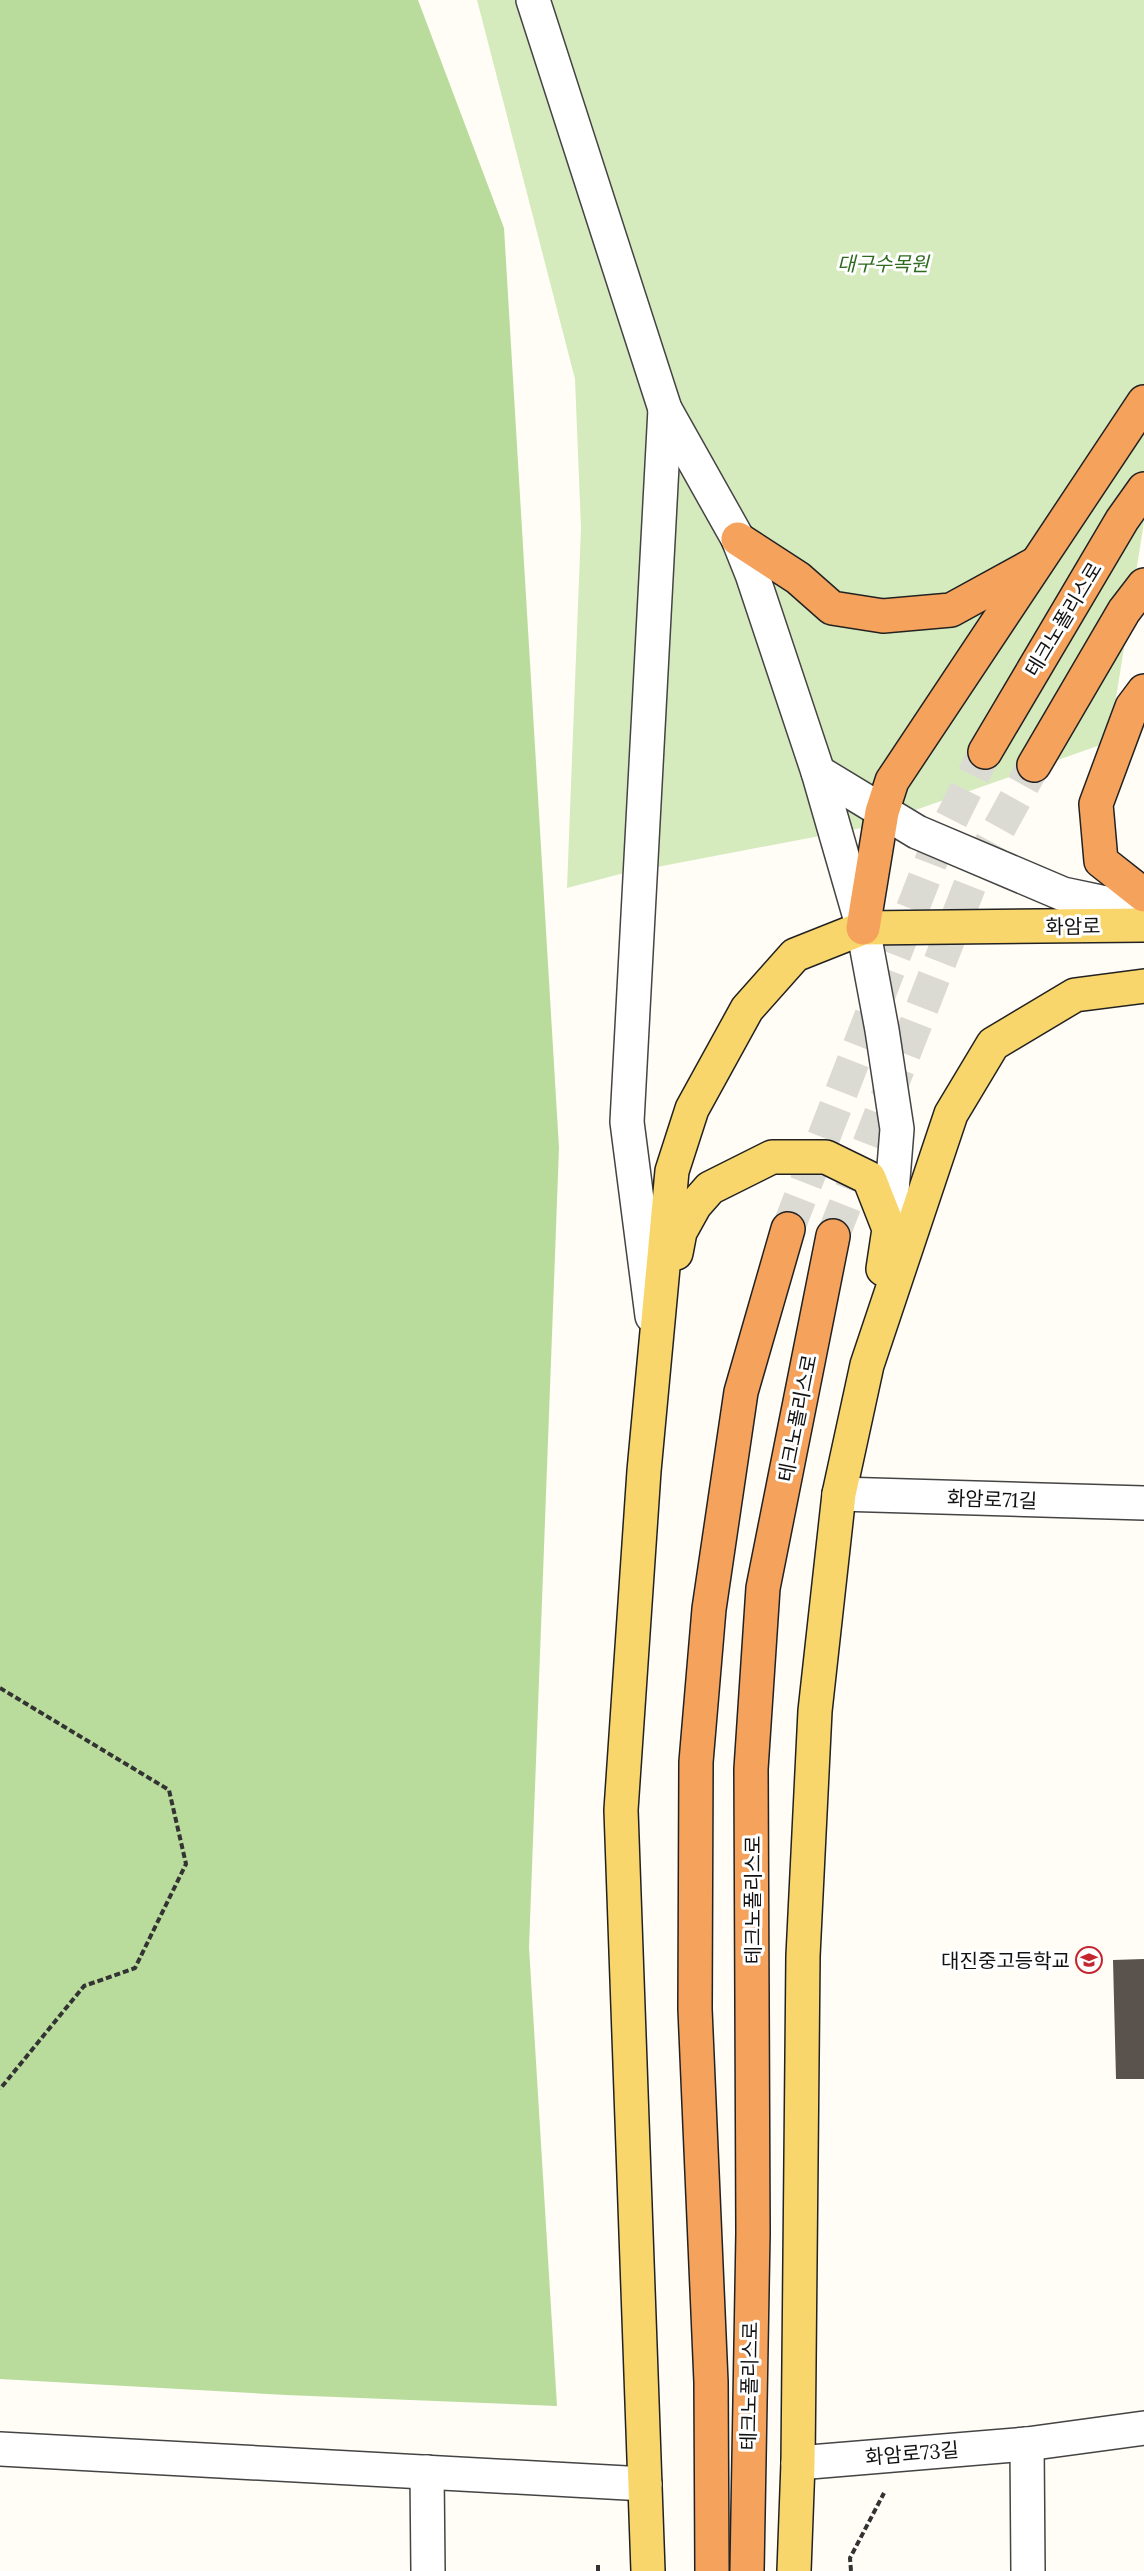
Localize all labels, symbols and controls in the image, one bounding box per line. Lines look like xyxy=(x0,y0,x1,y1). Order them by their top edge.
park label: 대구수목원 xyxy=(837,251,931,276)
street label: 테크노폴리스로 xyxy=(1019,557,1107,681)
street label: 화암로 xyxy=(1045,913,1101,939)
street label: 테크노폴리스로 xyxy=(772,1352,822,1484)
street label: 화암로71길 xyxy=(947,1485,1037,1513)
street label: 테크노폴리스로 xyxy=(740,1836,765,1964)
school or university icon: 대진중고등학교 xyxy=(1074,1945,1104,1975)
place label: 대진중고등학교 xyxy=(941,1948,1070,1973)
street label: 테크노폴리스로 xyxy=(735,2321,763,2451)
street label: 화암로73길 xyxy=(864,2436,960,2470)

